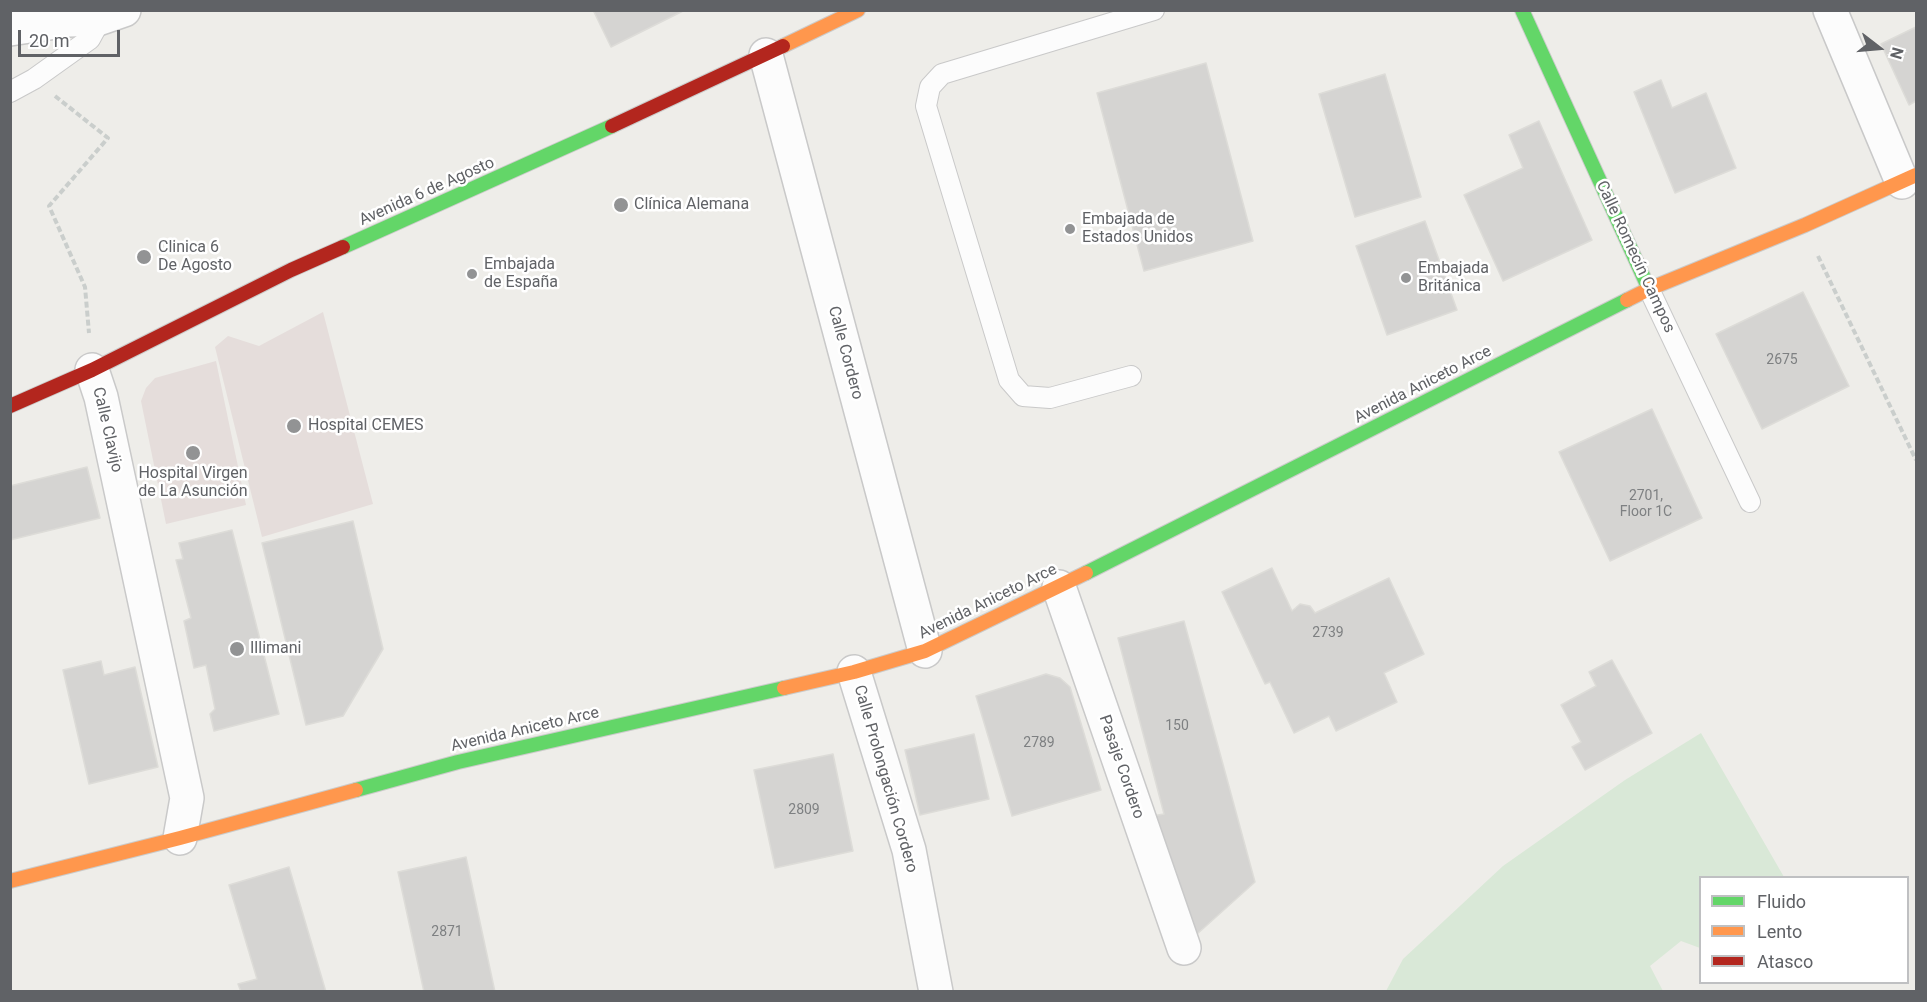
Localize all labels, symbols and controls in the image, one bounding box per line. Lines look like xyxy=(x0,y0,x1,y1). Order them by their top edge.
scale bar xyxy=(21,18,123,56)
north arrow xyxy=(1849,18,1909,78)
text: 20 m xyxy=(29,30,69,51)
text: N xyxy=(1886,45,1907,61)
street label: Avenida 6 de Agosto xyxy=(356,154,498,230)
street label: Calle Romecín Campos xyxy=(1591,178,1679,336)
place label: Clínica Alemana xyxy=(634,195,749,215)
marker: Clínica Alemana xyxy=(612,196,630,214)
place label: Embajada de Estados Unidos xyxy=(1082,210,1193,248)
marker: Embajada de Estados Unidos xyxy=(1063,222,1077,236)
place label: Clinica 6 De Agosto xyxy=(158,238,232,276)
marker: Clinica 6 De Agosto xyxy=(135,248,153,266)
place label: Embajada de España xyxy=(484,255,558,293)
place label: Embajada Británica xyxy=(1418,259,1489,297)
marker: Embajada de España xyxy=(465,267,479,281)
marker: Embajada Británica xyxy=(1399,271,1413,285)
street label: Calle Cordero xyxy=(823,304,867,402)
street label: Avenida Aniceto Arce xyxy=(1351,342,1495,428)
house number: 2675 xyxy=(1766,352,1798,368)
street label: Calle Clavijo xyxy=(88,386,126,474)
place label: Hospital CEMES xyxy=(308,416,424,436)
marker: Hospital CEMES xyxy=(285,417,303,435)
marker: Hospital Virgen de La Asunción xyxy=(184,444,202,462)
place label: Hospital Virgen de La Asunción xyxy=(138,464,248,502)
house number: 2701, Floor 1C xyxy=(1620,488,1672,520)
street label: Avenida Aniceto Arce xyxy=(916,560,1060,644)
house number: 2739 xyxy=(1312,625,1344,641)
place label: Illimani xyxy=(250,639,301,659)
marker: Illimani xyxy=(228,640,246,658)
street label: Calle Prolongación Cordero xyxy=(849,683,921,875)
street label: Avenida Aniceto Arce xyxy=(449,704,601,756)
street label: Pasaje Cordero xyxy=(1094,713,1148,821)
house number: 150 xyxy=(1165,718,1189,734)
house number: 2789 xyxy=(1023,735,1055,751)
house number: 2809 xyxy=(788,802,820,818)
legend xyxy=(1699,876,1909,984)
text: Fluido xyxy=(1757,891,1806,912)
text: Lento xyxy=(1757,921,1802,942)
house number: 2871 xyxy=(431,924,463,940)
text: Atasco xyxy=(1757,951,1813,972)

